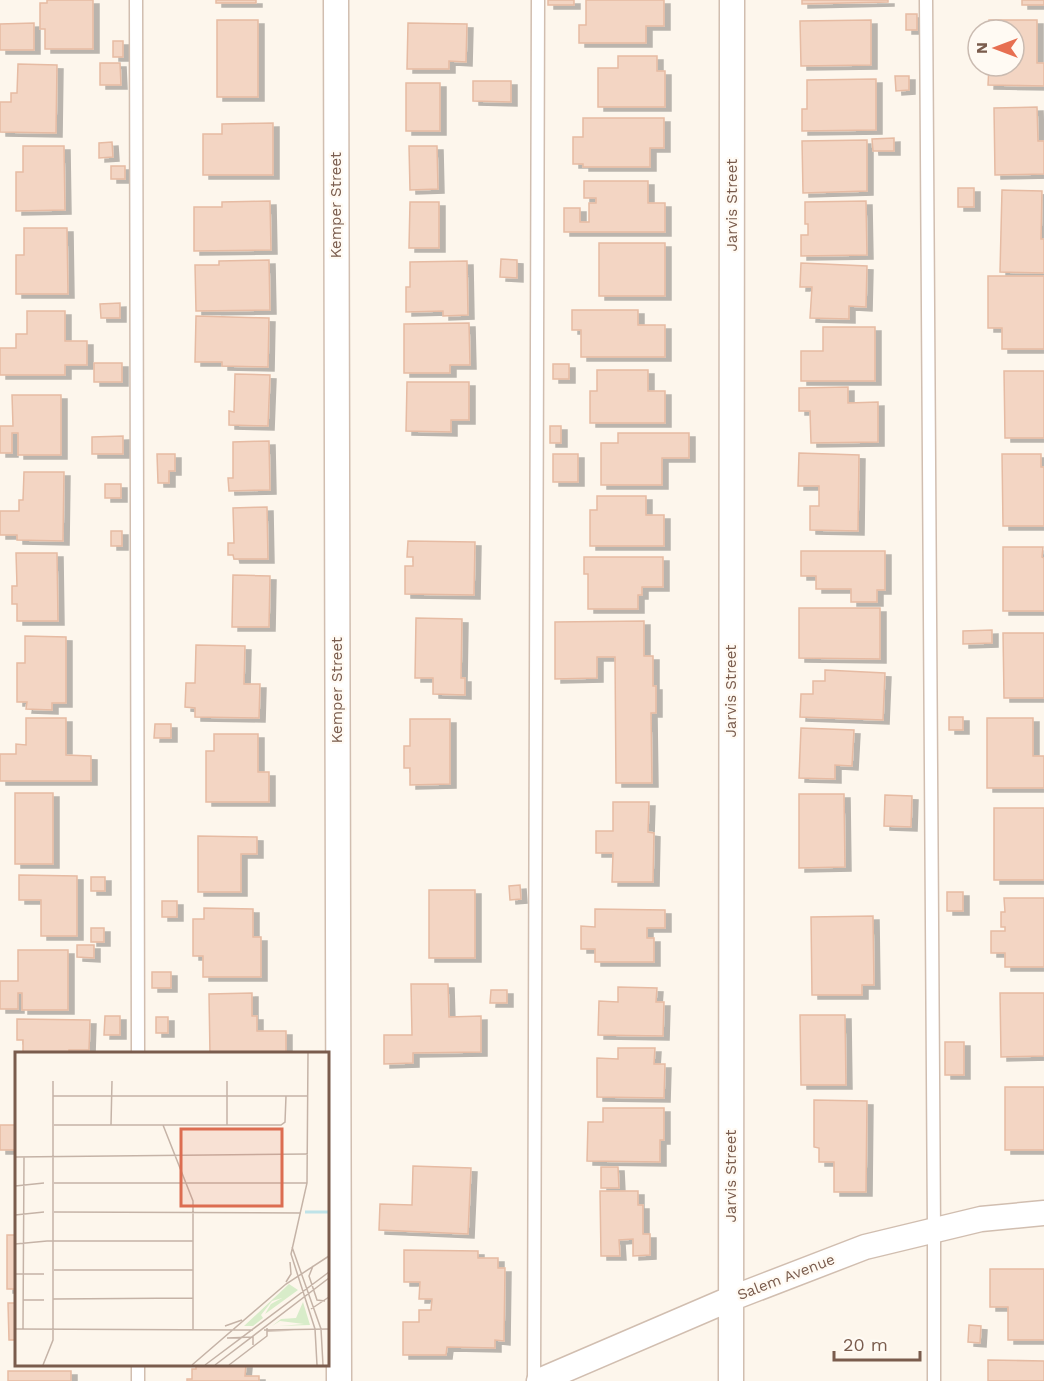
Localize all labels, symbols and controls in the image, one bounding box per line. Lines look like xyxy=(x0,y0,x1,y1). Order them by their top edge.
north arrow xyxy=(966,18,1026,78)
text: N xyxy=(972,42,991,54)
street label: Kemper Street xyxy=(327,151,345,258)
street label: Jarvis Street xyxy=(723,158,741,251)
street label: Kemper Street xyxy=(328,636,346,743)
street label: Jarvis Street xyxy=(722,644,740,737)
inset map xyxy=(15,1052,328,1366)
street label: Jarvis Street xyxy=(722,1129,740,1222)
street label: Salem Avenue xyxy=(735,1250,837,1304)
scale bar xyxy=(834,1324,920,1362)
text: 20 m xyxy=(843,1334,888,1355)

